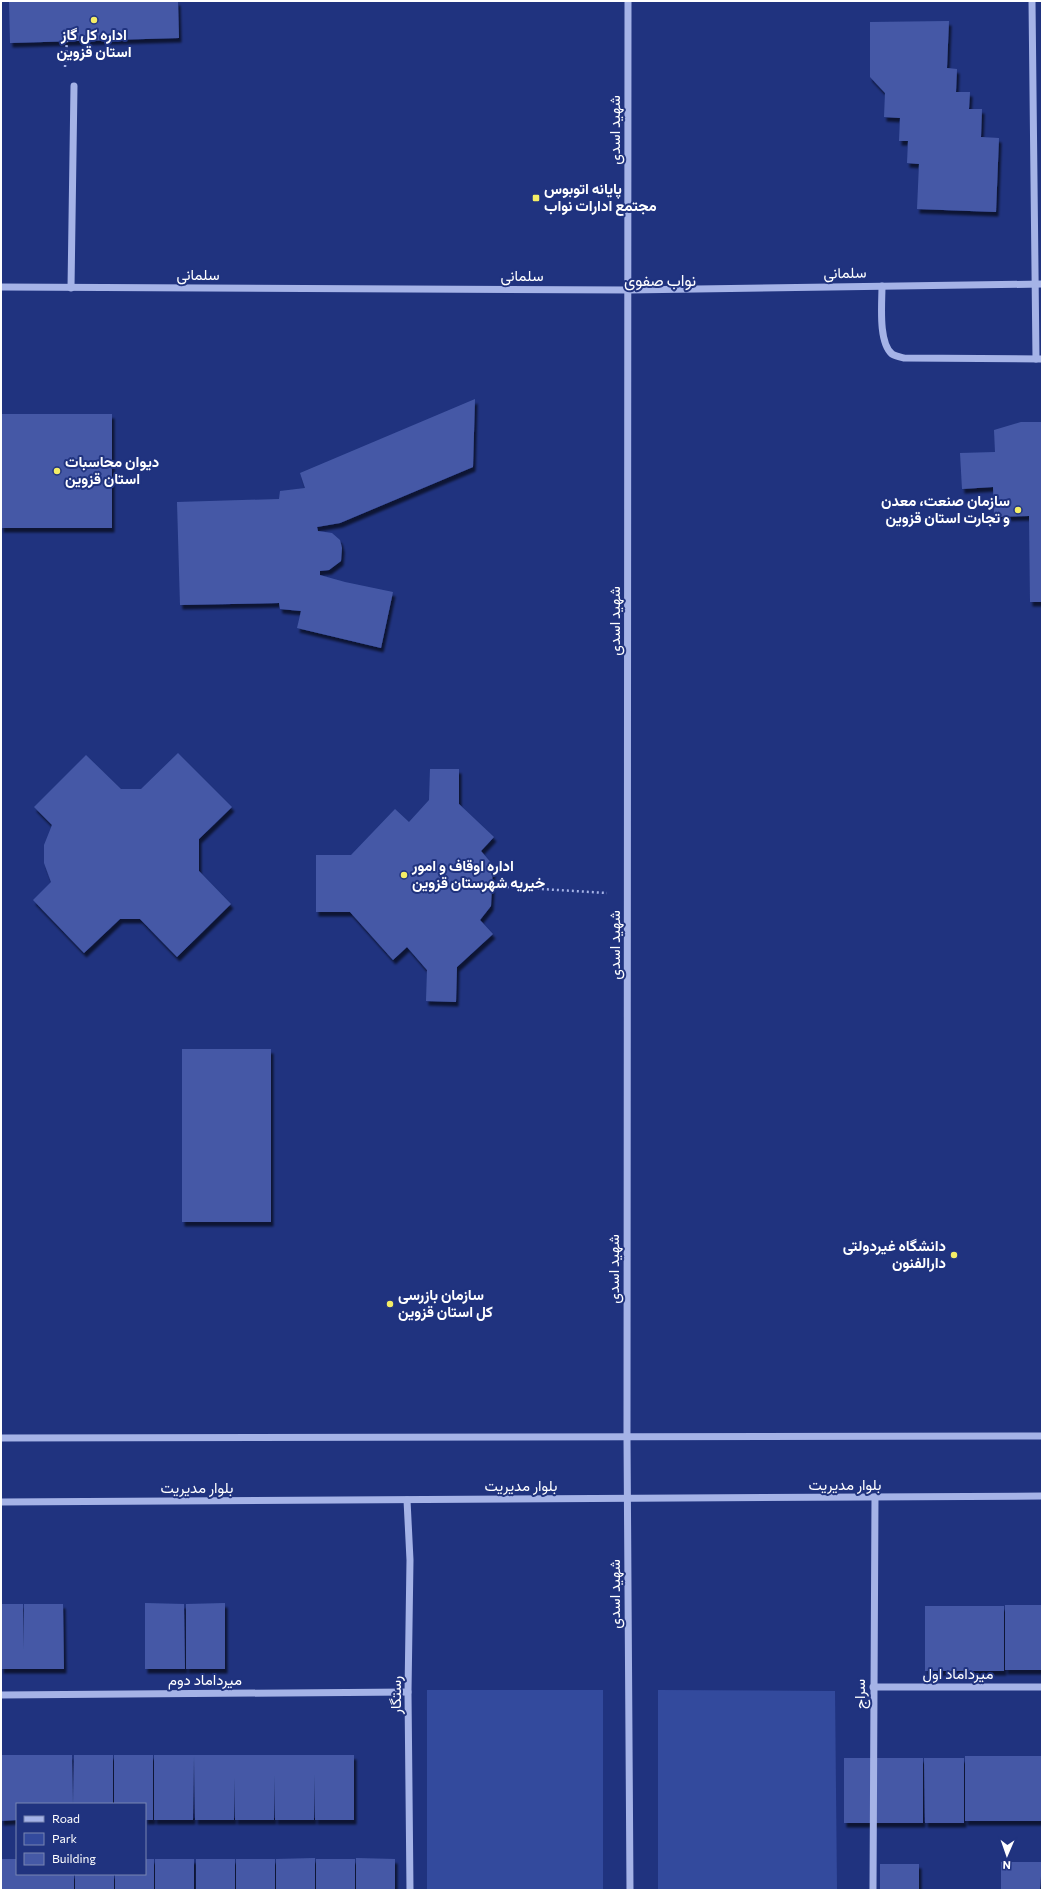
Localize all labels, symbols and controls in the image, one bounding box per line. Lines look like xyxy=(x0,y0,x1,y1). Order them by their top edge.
marker: اداره کل گاز استان قزوین xyxy=(89,15,99,25)
place label: اداره کل گاز استان قزوین xyxy=(56,25,132,61)
street label: شهید اسدی xyxy=(605,95,625,165)
place label: پایانه اتوبوس مجتمع ادارات نواب xyxy=(544,179,657,216)
marker: پایانه اتوبوس مجتمع ادارات نواب xyxy=(531,193,541,203)
street label: سلمانی xyxy=(823,263,867,283)
street label: سلمانی xyxy=(176,265,220,285)
street label: سلمانی xyxy=(500,266,544,286)
district label: نواب صفوی xyxy=(624,270,696,291)
place label: دیوان محاسبات استان قزوین xyxy=(65,452,159,488)
marker: دیوان محاسبات استان قزوین xyxy=(52,466,62,476)
place label: سازمان صنعت، معدن و تجارت استان قزوین xyxy=(881,491,1010,527)
marker: سازمان صنعت، معدن و تجارت استان قزوین xyxy=(1013,505,1023,515)
street label: شهید اسدی xyxy=(605,586,625,656)
place label: اداره اوقاف و امور خیریه شهرستان قزوین xyxy=(411,856,545,892)
marker: اداره اوقاف و امور خیریه شهرستان قزوین xyxy=(399,870,409,880)
street label: شهید اسدی xyxy=(605,910,625,980)
street label: شهید اسدی xyxy=(604,1234,624,1304)
place label: دانشگاه غیردولتی دارالفنون xyxy=(843,1236,946,1272)
marker: دانشگاه غیردولتی دارالفنون xyxy=(949,1250,959,1260)
place label: سازمان بازرسی کل استان قزوین xyxy=(398,1285,493,1321)
marker: سازمان بازرسی کل استان قزوین xyxy=(385,1299,395,1309)
street label: بلوار مدیریت xyxy=(809,1475,881,1494)
street label: بلوار مدیریت xyxy=(485,1476,557,1495)
street label: بلوار مدیریت xyxy=(161,1478,233,1497)
street label: شهید اسدی xyxy=(605,1559,625,1629)
street label: میرداماد اول xyxy=(923,1664,993,1683)
street label: میرداماد دوم xyxy=(168,1670,242,1690)
street label: رستگار xyxy=(386,1676,405,1715)
street label: سراج xyxy=(850,1679,871,1709)
legend xyxy=(16,1803,146,1875)
text: Road xyxy=(52,1811,80,1825)
text: Park xyxy=(52,1831,78,1845)
north arrow xyxy=(987,1835,1027,1875)
text: Building xyxy=(52,1851,96,1865)
text: N xyxy=(1002,1859,1011,1872)

